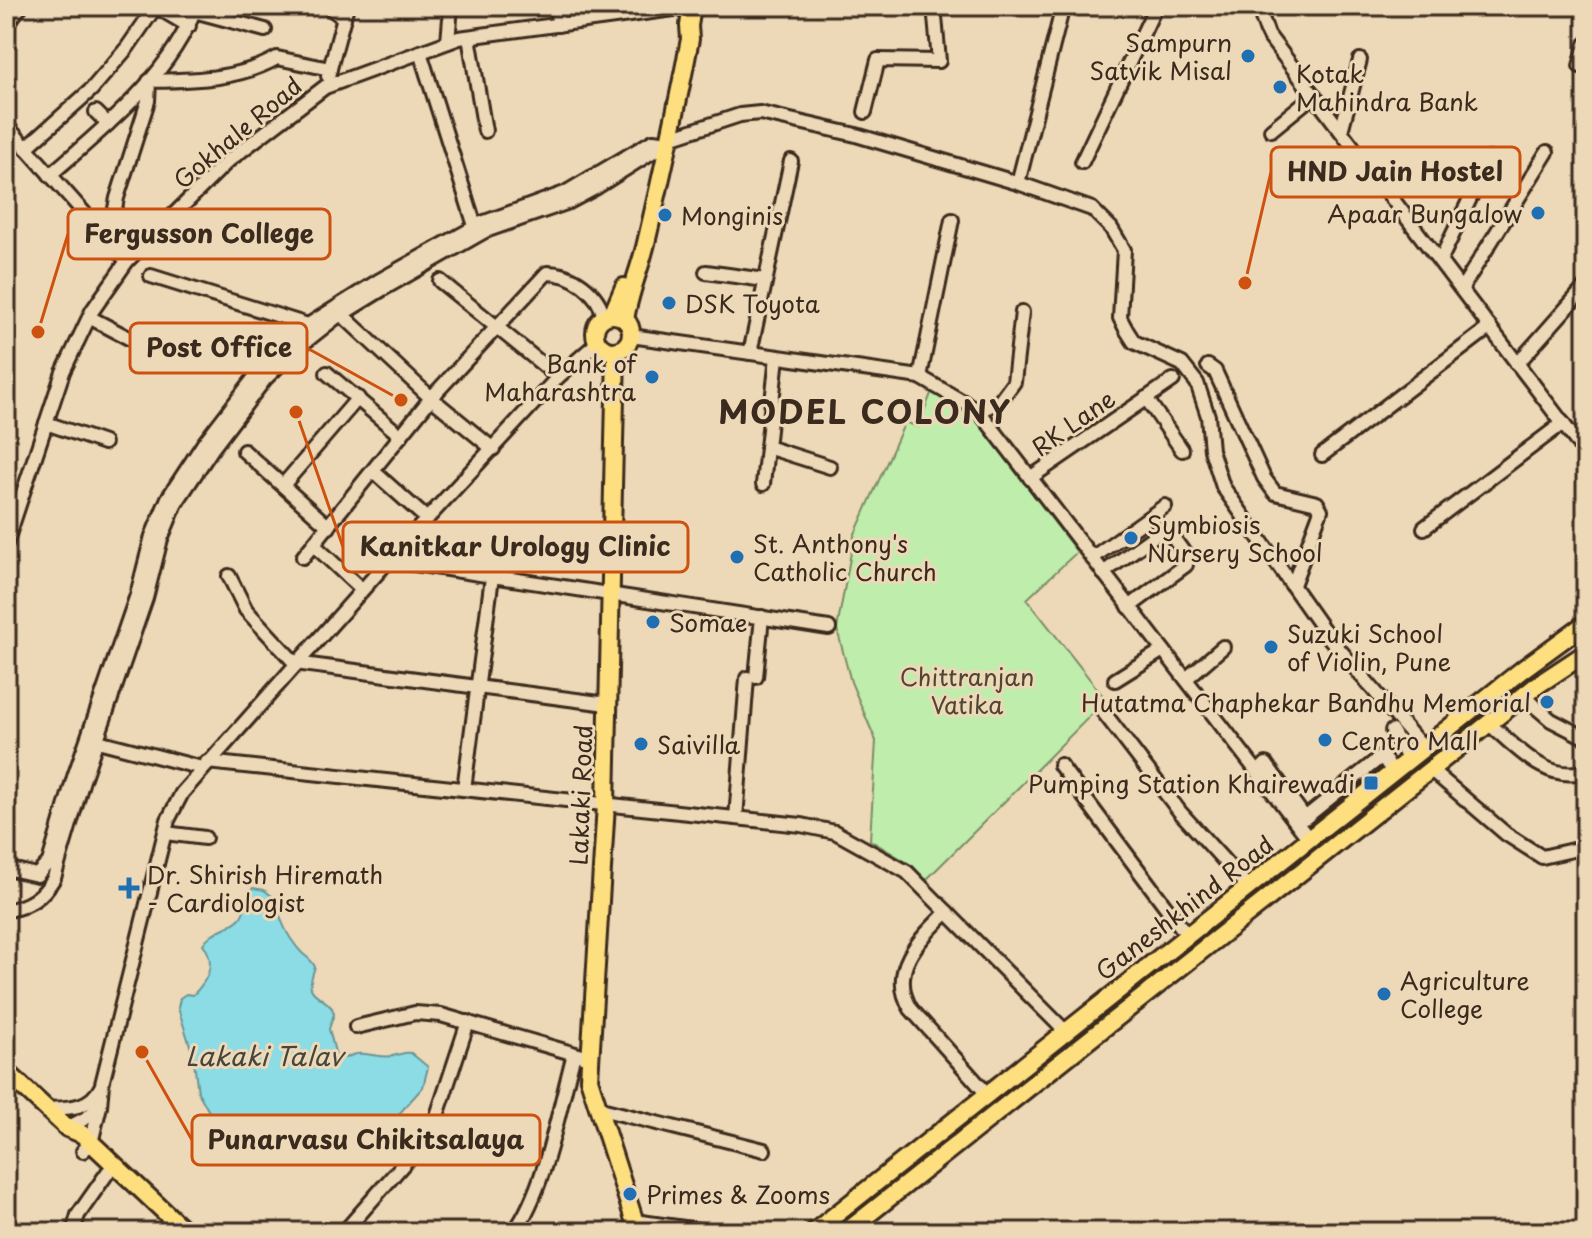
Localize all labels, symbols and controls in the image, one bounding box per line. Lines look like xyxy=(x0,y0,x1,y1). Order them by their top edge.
place label: Sampurn Satvik Misal xyxy=(1089,24,1232,88)
marker: Sampurn Satvik Misal xyxy=(1239,47,1257,65)
place label: Kotak Mahindra Bank xyxy=(1296,55,1478,119)
street label: Gokhale Road xyxy=(165,67,309,197)
marker: Kotak Mahindra Bank xyxy=(1271,78,1289,96)
callout: HND Jain Hostel xyxy=(1271,147,1520,197)
text: HND Jain Hostel xyxy=(1287,151,1503,190)
place label: Apaar Bungalow xyxy=(1327,195,1522,231)
place label: Monginis xyxy=(681,197,783,233)
marker: Apaar Bungalow xyxy=(1529,204,1547,222)
marker: Monginis xyxy=(656,206,674,224)
callout: Fergusson College xyxy=(68,209,330,259)
text: Fergusson College xyxy=(84,213,314,252)
place label: DSK Toyota xyxy=(685,285,820,321)
marker: DSK Toyota xyxy=(660,294,678,312)
callout: Post Office xyxy=(130,323,307,373)
text: Post Office xyxy=(146,327,292,366)
place label: Bank of Maharashtra xyxy=(484,345,637,409)
marker: Bank of Maharashtra xyxy=(643,368,661,386)
street label: RK Lane xyxy=(1024,380,1122,464)
district label: MODEL COLONY xyxy=(718,387,1012,435)
place label: Symbiosis Nursery School xyxy=(1147,506,1323,570)
callout: Kanitkar Urology Clinic xyxy=(343,522,688,572)
place label: St. Anthony's Catholic Church xyxy=(753,525,937,589)
text: Kanitkar Urology Clinic xyxy=(359,526,671,565)
marker: Symbiosis Nursery School xyxy=(1122,529,1140,547)
marker: St. Anthony's Catholic Church xyxy=(728,548,746,566)
place label: Somae xyxy=(669,604,747,640)
marker: Somae xyxy=(644,613,662,631)
place label: Suzuki School of Violin, Pune xyxy=(1287,615,1451,679)
marker: Suzuki School of Violin, Pune xyxy=(1262,638,1280,656)
park label: Chittranjan Vatika xyxy=(900,658,1034,722)
place label: Hutatma Chaphekar Bandhu Memorial xyxy=(1081,684,1531,720)
marker: Hutatma Chaphekar Bandhu Memorial xyxy=(1538,693,1556,711)
place label: Centro Mall xyxy=(1341,722,1478,758)
street label: Lakaki Road xyxy=(560,724,600,866)
place label: Saivilla xyxy=(657,726,741,762)
marker: Centro Mall xyxy=(1316,731,1334,749)
marker: Saivilla xyxy=(632,735,650,753)
place label: Pumping Station Khairewadi xyxy=(1028,765,1355,801)
marker: Pumping Station Khairewadi xyxy=(1362,774,1380,792)
street label: Ganeshkhind Road xyxy=(1087,826,1281,988)
place label: Dr. Shirish Hiremath - Cardiologist xyxy=(147,856,383,920)
marker: Dr. Shirish Hiremath - Cardiologist xyxy=(118,877,140,899)
place label: Agriculture College xyxy=(1400,962,1530,1026)
marker: Agriculture College xyxy=(1375,985,1393,1003)
water label: Lakaki Talav xyxy=(185,1036,346,1075)
callout: Punarvasu Chikitsalaya xyxy=(192,1115,540,1165)
text: Punarvasu Chikitsalaya xyxy=(208,1119,524,1158)
place label: Primes & Zooms xyxy=(646,1176,830,1212)
marker: Primes & Zooms xyxy=(621,1185,639,1203)

